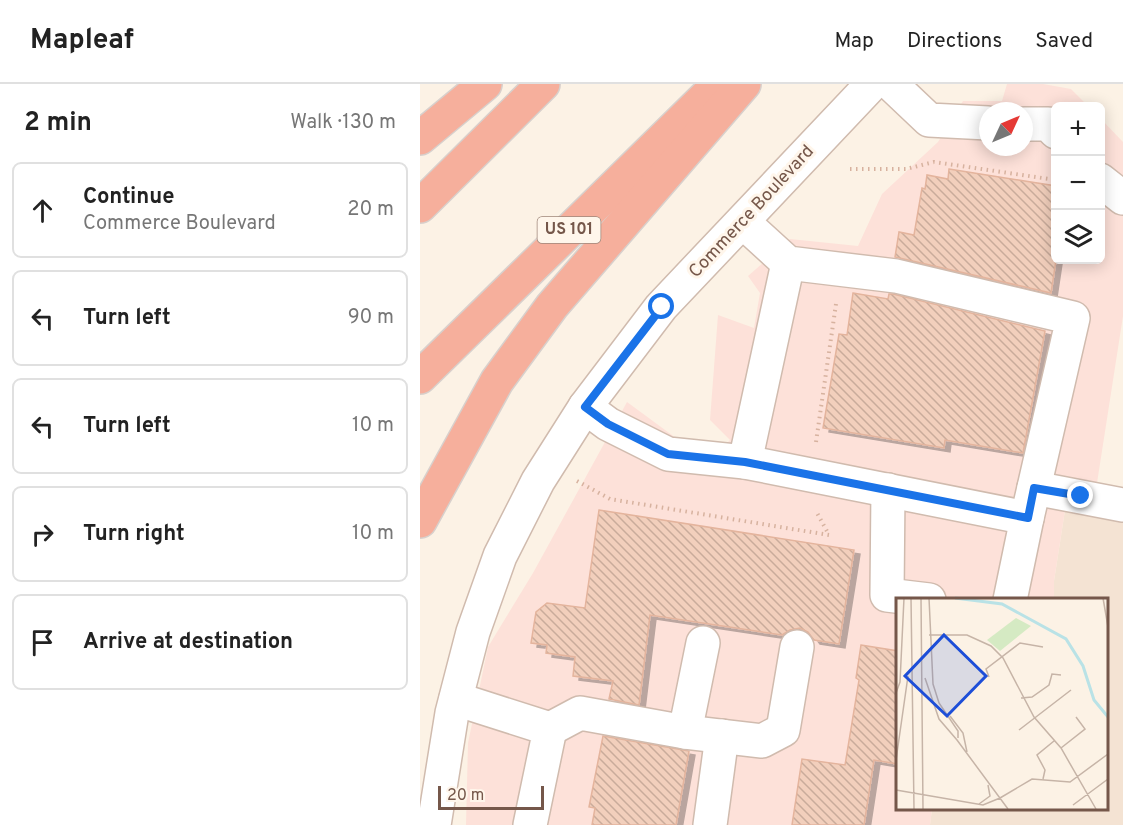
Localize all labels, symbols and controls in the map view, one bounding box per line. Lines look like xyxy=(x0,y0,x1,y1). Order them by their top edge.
text: Mapleaf xyxy=(30,23,134,59)
text: Map xyxy=(834,28,874,55)
text: Directions xyxy=(907,28,1002,55)
text: Saved xyxy=(1035,28,1093,55)
north arrow xyxy=(979,102,1033,156)
map controls xyxy=(1051,102,1105,264)
button: + xyxy=(1051,102,1105,156)
text: 2 min xyxy=(24,107,92,140)
text: Walk · 130 m xyxy=(290,110,396,136)
street label: Commerce Boulevard xyxy=(684,141,820,283)
button: − xyxy=(1051,156,1105,210)
text: Continue xyxy=(83,184,174,211)
icon: ahead xyxy=(26,194,59,227)
text: 20 m xyxy=(347,197,394,223)
button: layers xyxy=(1051,210,1105,264)
text: Commerce Boulevard xyxy=(83,211,276,237)
road number: US 101 xyxy=(538,217,600,243)
route start xyxy=(648,293,674,319)
icon: left xyxy=(26,302,59,335)
text: Turn left xyxy=(83,305,171,332)
text: 90 m xyxy=(348,305,394,331)
icon: left xyxy=(26,410,59,443)
text: Turn left xyxy=(83,413,171,440)
text: 10 m xyxy=(352,413,394,439)
route end xyxy=(1067,482,1093,508)
icon: right xyxy=(26,518,59,551)
text: Turn right xyxy=(83,521,185,548)
text: 10 m xyxy=(352,521,394,547)
inset map xyxy=(896,598,1108,810)
icon: arrive xyxy=(26,626,59,659)
text: Arrive at destination xyxy=(83,629,293,656)
scale bar xyxy=(438,783,544,810)
text: 20 m xyxy=(447,786,484,806)

